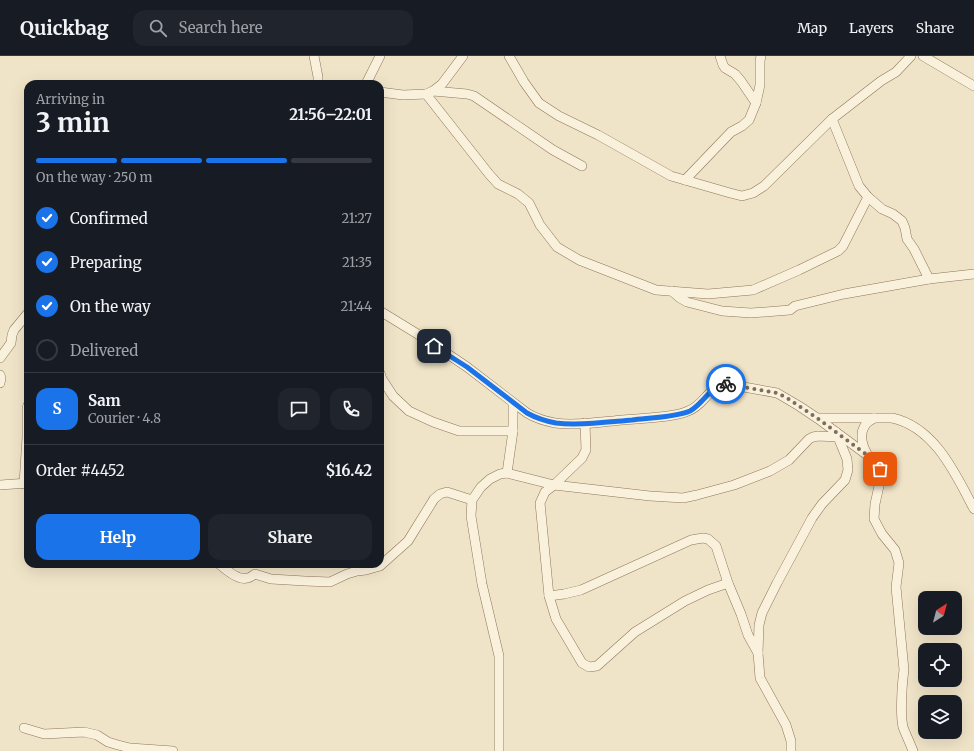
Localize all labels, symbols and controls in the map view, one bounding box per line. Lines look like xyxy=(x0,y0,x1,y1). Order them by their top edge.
search box xyxy=(133,10,413,46)
text: Quickbag xyxy=(20,16,109,40)
icon: search xyxy=(147,17,169,39)
text: Search here xyxy=(179,18,263,37)
text: Map xyxy=(797,19,827,37)
text: Layers xyxy=(849,19,894,37)
text: Share xyxy=(916,19,954,37)
text: Arriving in xyxy=(36,91,105,108)
text: 21:56–22:01 xyxy=(289,105,372,124)
text: 3 min xyxy=(36,106,110,139)
text: On the way · 250 m xyxy=(36,169,153,186)
icon: check xyxy=(36,207,58,229)
text: Confirmed xyxy=(70,209,148,228)
text: 21:27 xyxy=(341,210,372,227)
icon: check xyxy=(36,251,58,273)
text: Preparing xyxy=(70,253,142,272)
text: 21:35 xyxy=(342,254,372,271)
icon: check xyxy=(36,295,58,317)
text: On the way xyxy=(70,297,151,316)
text: 21:44 xyxy=(341,298,372,315)
pin xyxy=(417,329,451,363)
icon: home xyxy=(423,335,445,357)
text: Delivered xyxy=(70,341,138,360)
courier xyxy=(706,364,746,404)
icon: bike xyxy=(715,373,737,395)
button: chat xyxy=(278,388,320,430)
button: phone xyxy=(330,388,372,430)
text: Sam xyxy=(88,391,121,410)
text: S xyxy=(52,399,62,418)
text: Courier · 4.8 xyxy=(88,410,161,427)
pin xyxy=(863,452,897,486)
icon: bag xyxy=(869,458,891,480)
text: Order #4452 xyxy=(36,461,125,480)
text: $16.42 xyxy=(325,461,372,480)
button: Help xyxy=(36,514,200,560)
button: Share xyxy=(208,514,372,560)
north arrow xyxy=(918,591,962,635)
map controls xyxy=(918,591,962,739)
button: locate xyxy=(918,643,962,687)
button: layers xyxy=(918,695,962,739)

